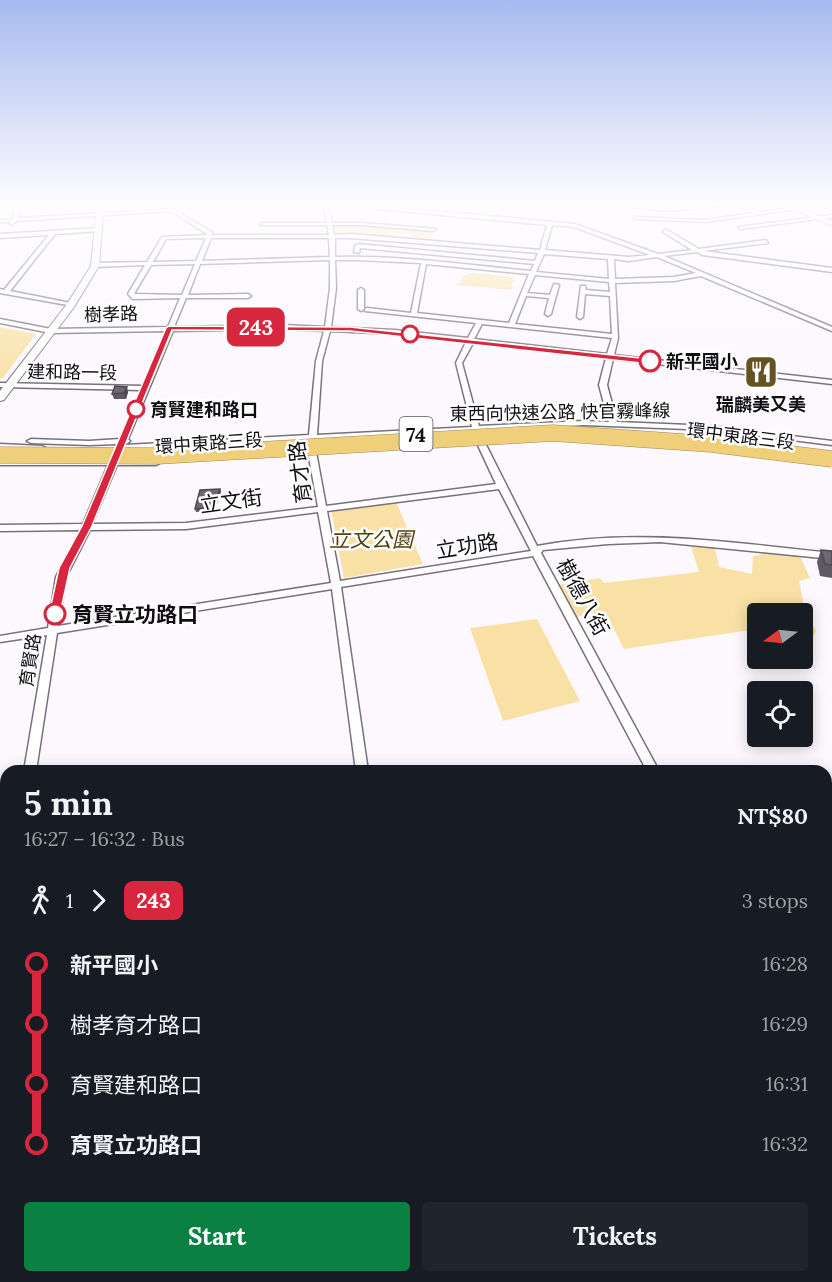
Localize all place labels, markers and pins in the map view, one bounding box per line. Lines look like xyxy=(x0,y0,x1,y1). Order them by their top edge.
unlabelled marker xyxy=(401,325,419,343)
marker: 新平國小 xyxy=(639,350,661,372)
place label: 新平國小 xyxy=(666,350,738,373)
restaurant icon: 瑞麟美又美 xyxy=(743,354,779,390)
place label: 瑞麟美又美 xyxy=(716,393,806,416)
place label: 育賢建和路口 xyxy=(150,398,258,421)
marker: 育賢建和路口 xyxy=(127,400,145,418)
place label: 育賢立功路口 xyxy=(72,601,198,628)
marker: 育賢立功路口 xyxy=(44,603,66,625)

